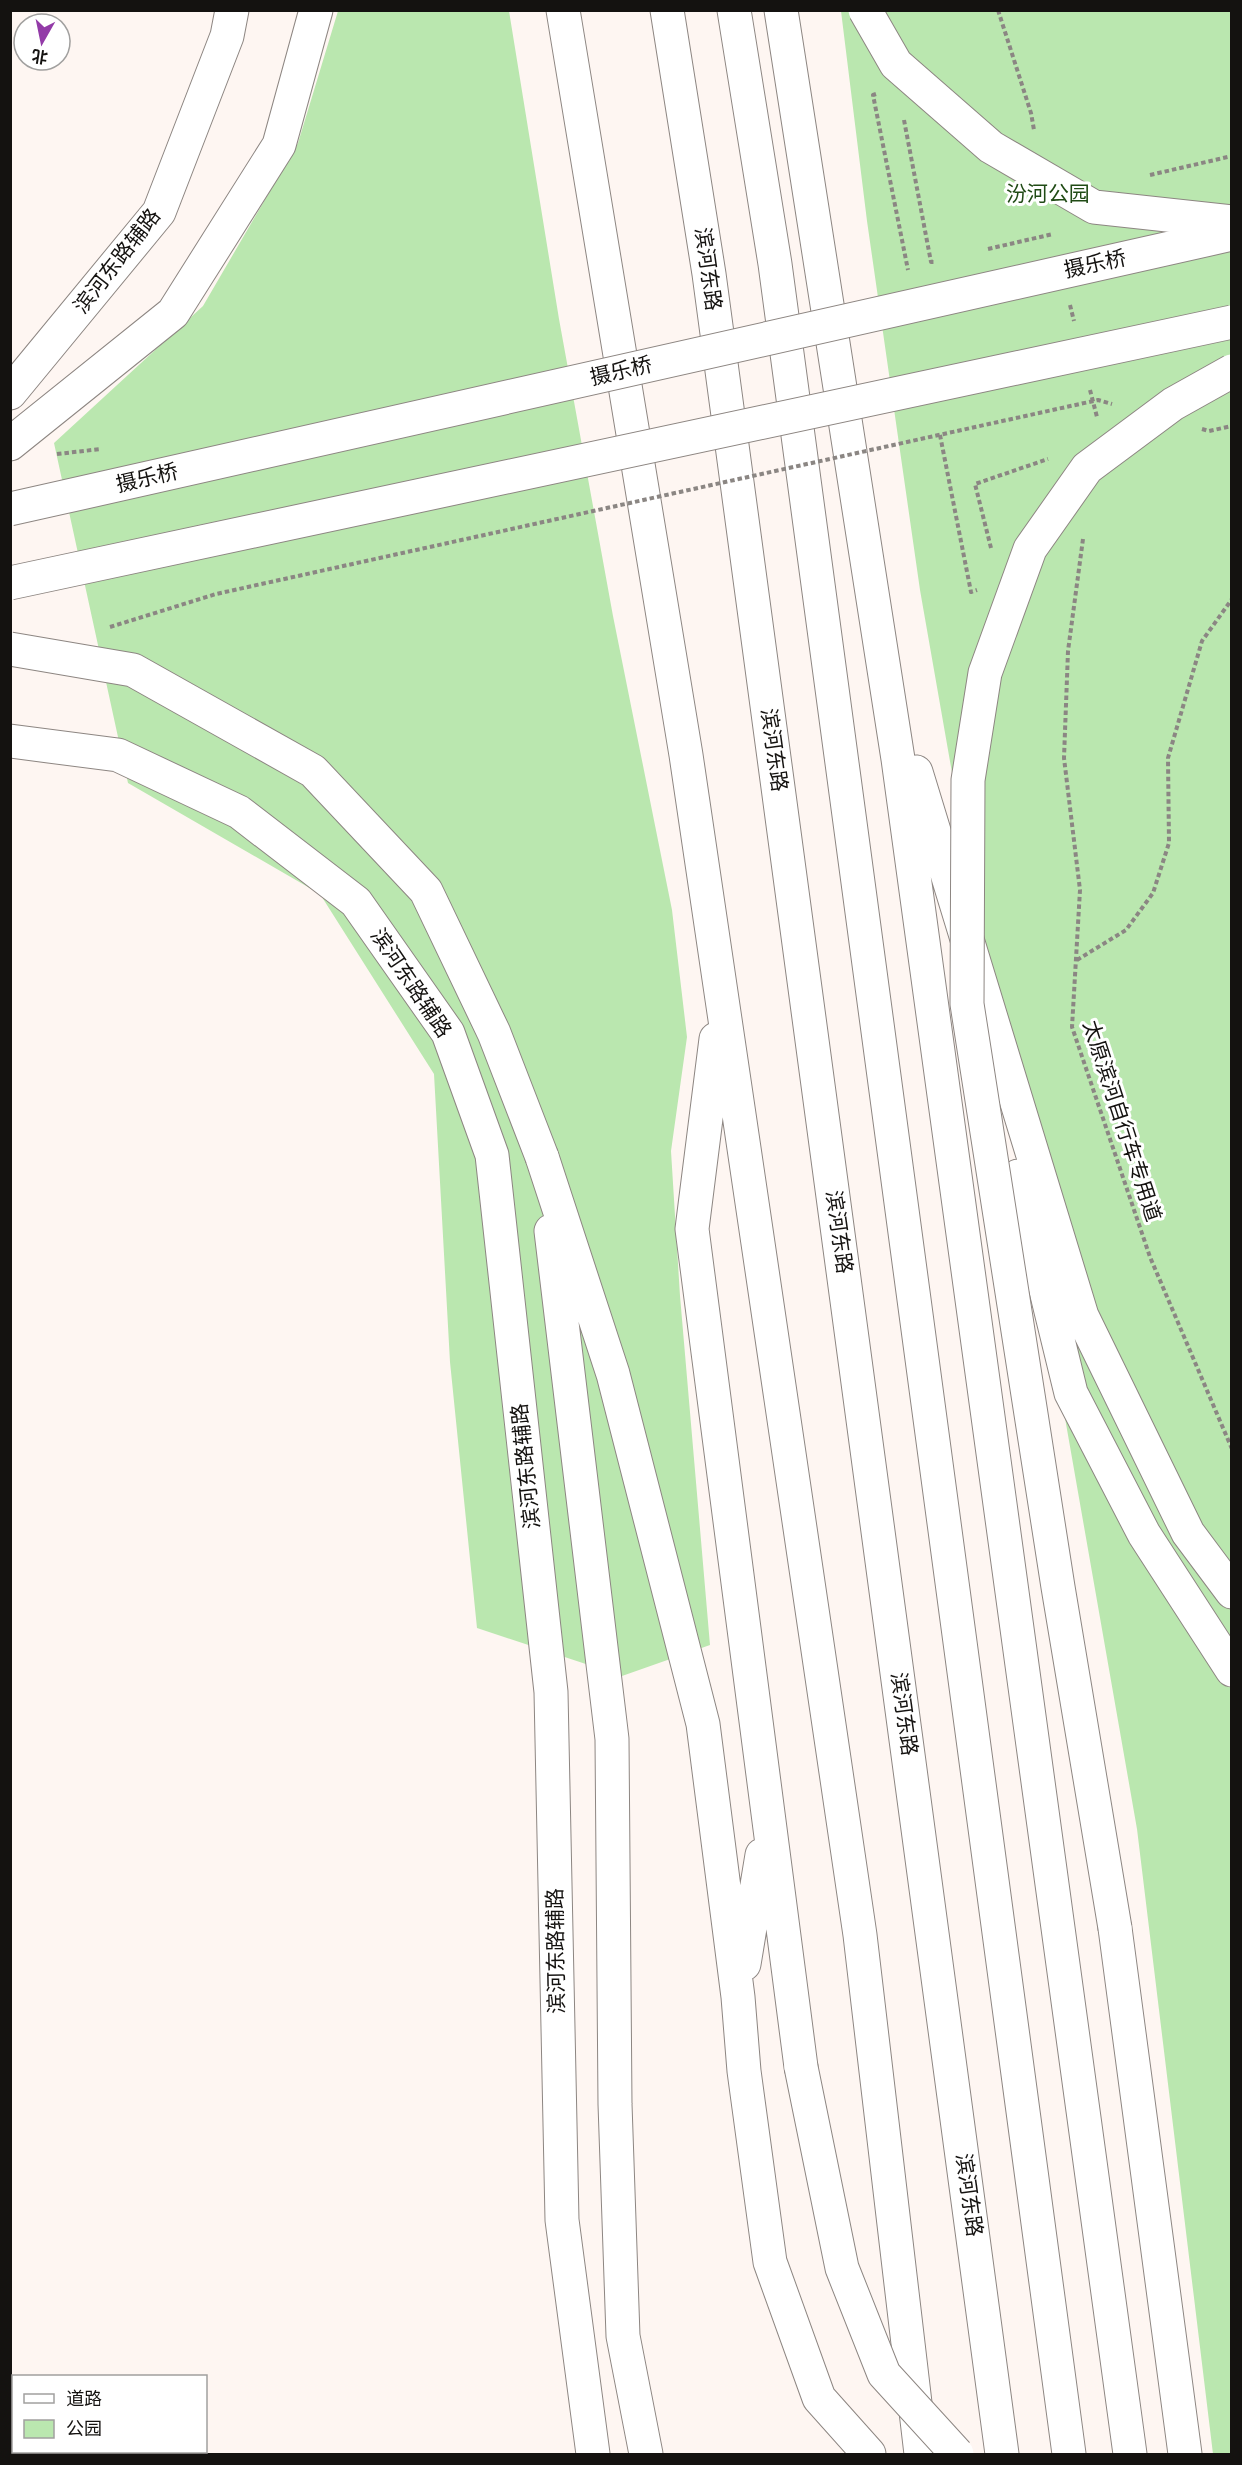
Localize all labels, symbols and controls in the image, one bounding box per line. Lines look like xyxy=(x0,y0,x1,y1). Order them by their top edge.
north arrow xyxy=(12,12,72,72)
text: 北 xyxy=(30,46,49,67)
park label: 汾河公园 xyxy=(1006,182,1090,206)
street label: 滨河东路辅路 xyxy=(69,204,165,318)
street label: 滨河东路 xyxy=(690,226,726,312)
street label: 摄乐桥 xyxy=(1062,246,1128,282)
street label: 摄乐桥 xyxy=(588,352,654,390)
street label: 摄乐桥 xyxy=(114,459,180,497)
street label: 滨河东路 xyxy=(756,707,792,793)
street label: 滨河东路辅路 xyxy=(366,924,456,1042)
street label: 太原滨河自行车专用道 xyxy=(1078,1017,1166,1225)
street label: 滨河东路 xyxy=(821,1189,857,1275)
street label: 滨河东路辅路 xyxy=(507,1402,545,1530)
street label: 滨河东路 xyxy=(886,1671,922,1757)
street label: 滨河东路辅路 xyxy=(543,1888,569,2014)
street label: 滨河东路 xyxy=(951,2152,987,2238)
legend xyxy=(12,2375,207,2453)
text: 道路 xyxy=(66,2388,102,2409)
text: 公园 xyxy=(66,2418,102,2439)

